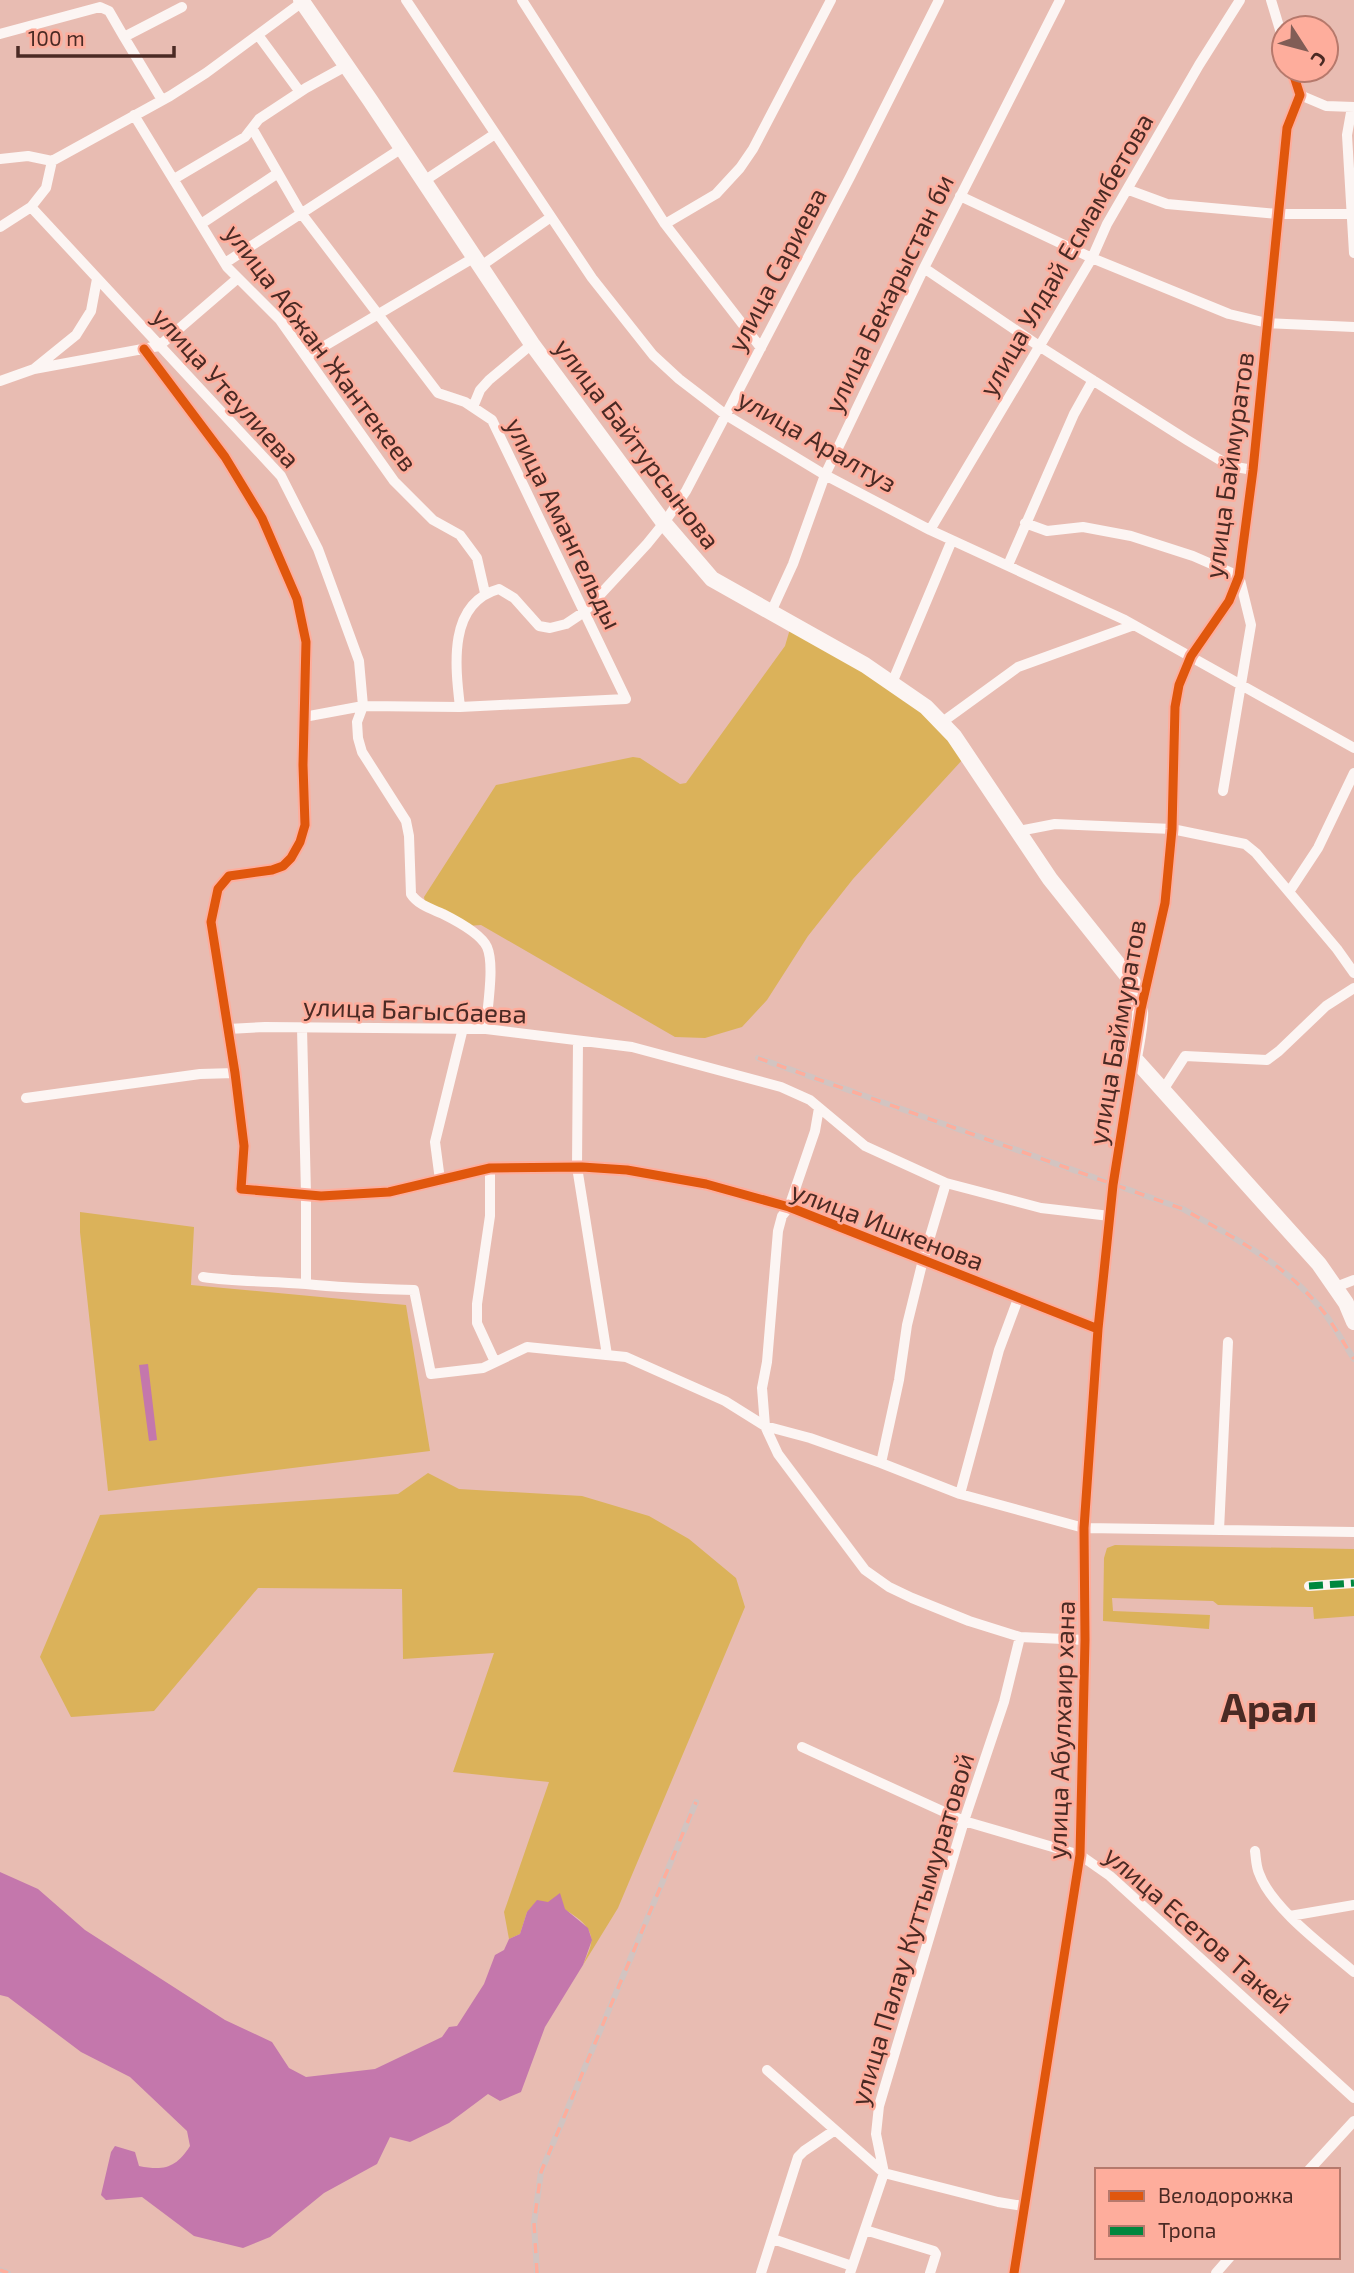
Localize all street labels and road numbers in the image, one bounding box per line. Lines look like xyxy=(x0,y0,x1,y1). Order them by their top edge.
street label: улица Улдай Есмамбетова xyxy=(971,107,1160,401)
street label: улица Бекарыстан би xyxy=(817,169,960,418)
street label: улица Сариева xyxy=(720,182,833,357)
street label: улица Абжан Жантекеев xyxy=(218,217,425,477)
street label: улица Утеулиева xyxy=(146,300,307,474)
street label: улица Байтурсынова xyxy=(548,332,727,555)
street label: улица Баймуратов xyxy=(1197,350,1260,580)
street label: улица Аралтуз xyxy=(733,382,903,499)
street label: улица Амангельды xyxy=(499,412,630,634)
street label: улица Баймуратов xyxy=(1081,917,1152,1147)
street label: улица Багысбаева xyxy=(303,990,527,1029)
street label: улица Ишкенова xyxy=(787,1174,989,1277)
street label: улица Абулхаир хана xyxy=(1040,1600,1081,1860)
street label: улица Палау Куттымуратовой xyxy=(843,1749,980,2109)
street label: улица Есетов Такей xyxy=(1098,1839,1299,2020)

